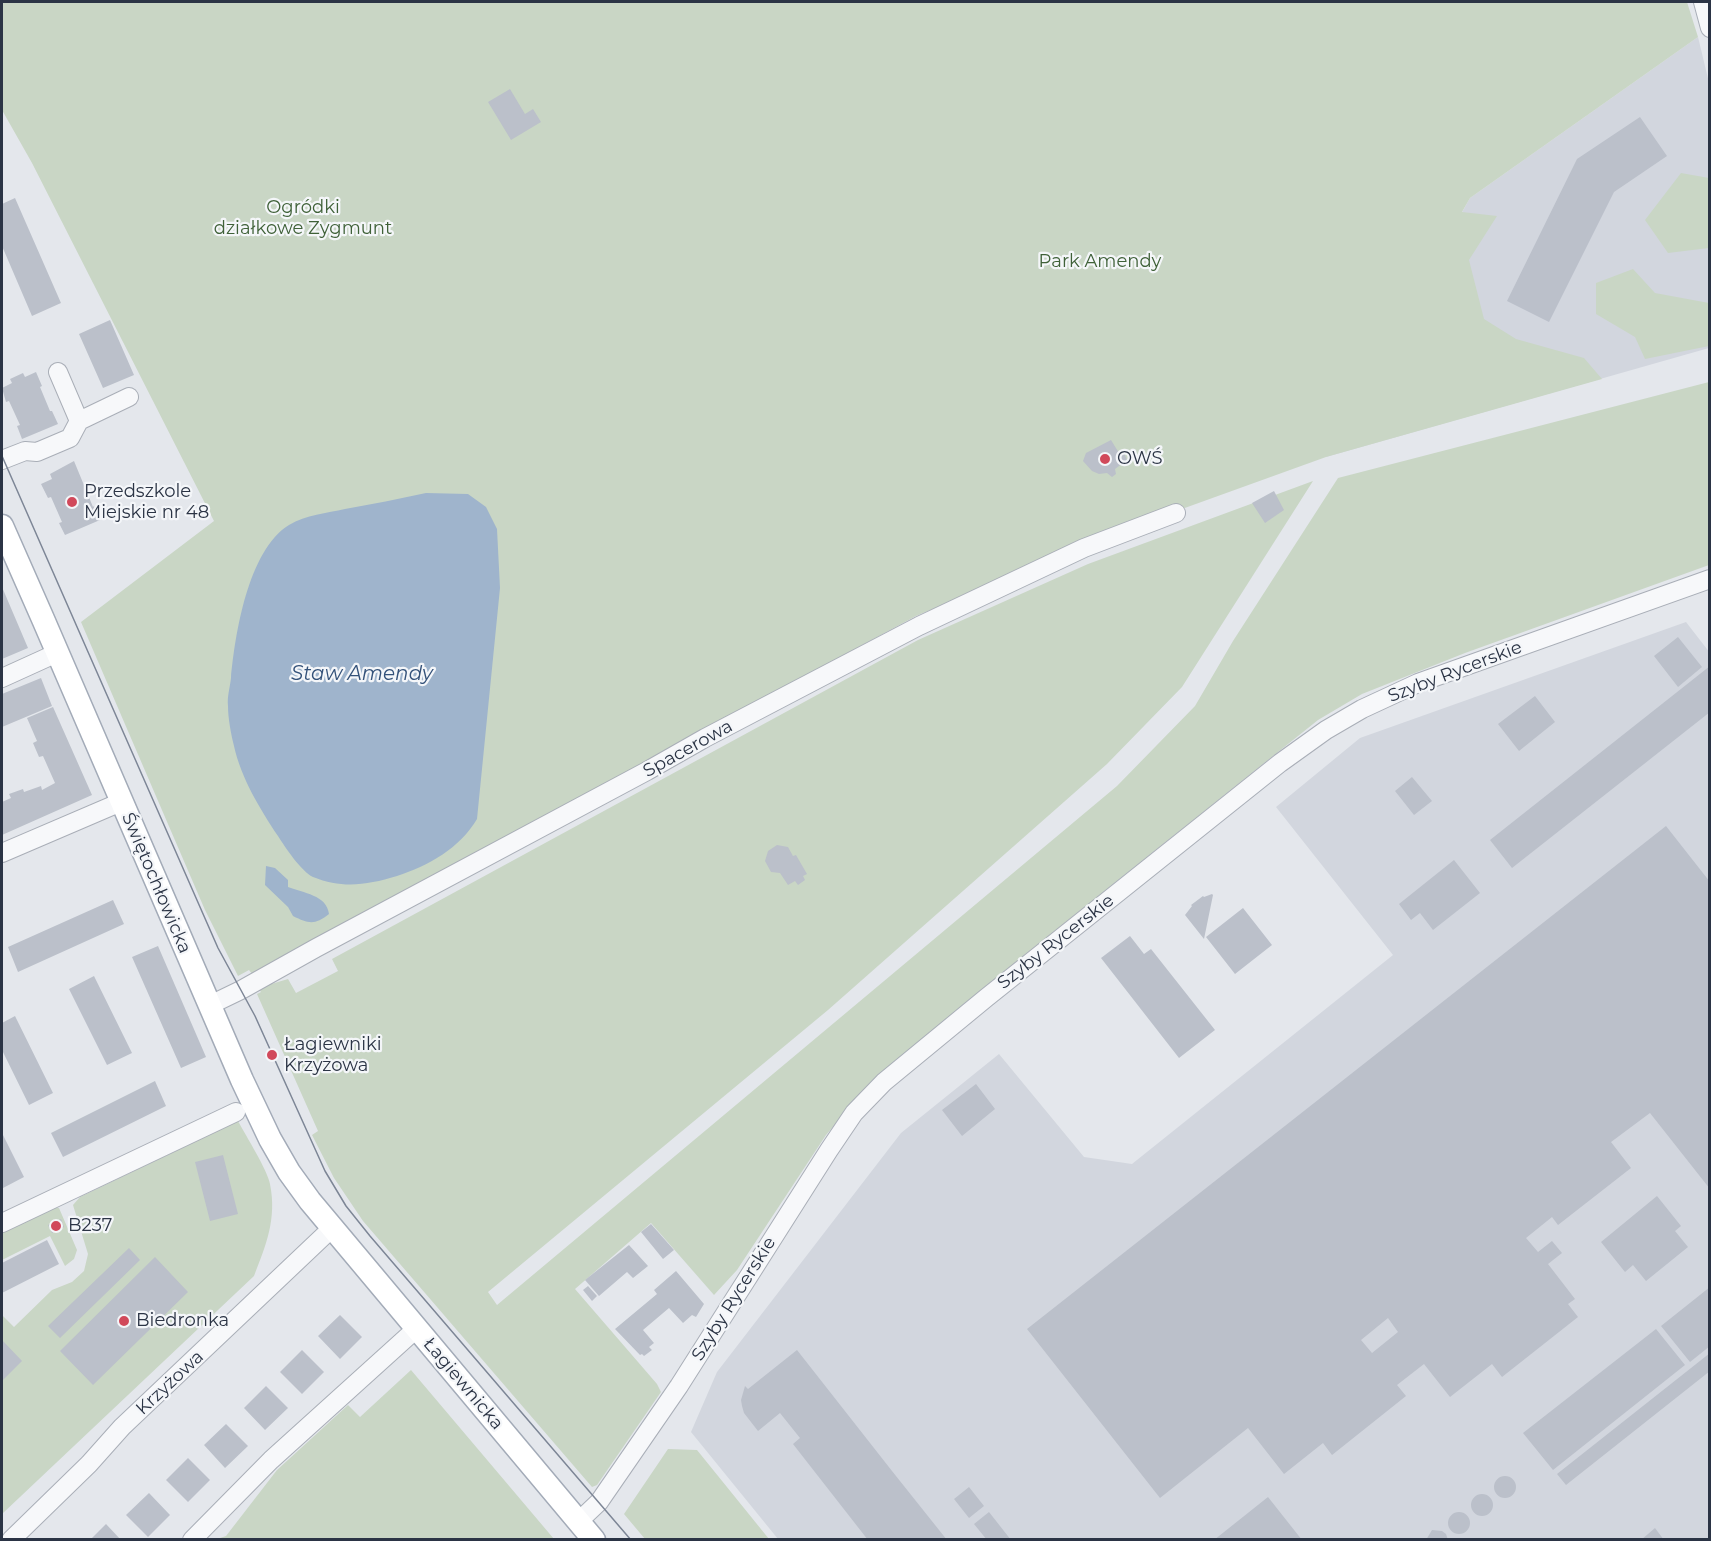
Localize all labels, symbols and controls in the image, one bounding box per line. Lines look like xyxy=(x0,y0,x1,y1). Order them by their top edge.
park label: Ogródki działkowe Zygmunt xyxy=(214,197,392,240)
park label: Park Amendy xyxy=(1039,251,1161,273)
place label: OWŚ xyxy=(1117,448,1163,470)
marker: OWŚ xyxy=(1098,452,1112,466)
place label: Przedszkole Miejskie nr 48 xyxy=(84,481,209,524)
marker: Przedszkole Miejskie nr 48 xyxy=(65,495,79,509)
street label: Szyby Rycerskie xyxy=(1385,636,1525,708)
water label: Staw Amendy xyxy=(291,662,433,686)
street label: Spacerowa xyxy=(640,716,736,782)
street label: Świętochłowicka xyxy=(117,809,195,957)
street label: Szyby Rycerskie xyxy=(993,890,1119,994)
place label: Łagiewniki Krzyżowa xyxy=(284,1034,382,1076)
marker: Łagiewniki Krzyżowa xyxy=(265,1048,279,1062)
place label: B237 xyxy=(68,1215,112,1237)
marker: B237 xyxy=(49,1219,63,1233)
street label: Szyby Rycerskie xyxy=(687,1233,781,1365)
place label: Biedronka xyxy=(136,1310,229,1332)
marker: Biedronka xyxy=(117,1314,131,1328)
street label: Łagiewnicka xyxy=(418,1334,508,1434)
street label: Krzyżowa xyxy=(132,1346,208,1420)

